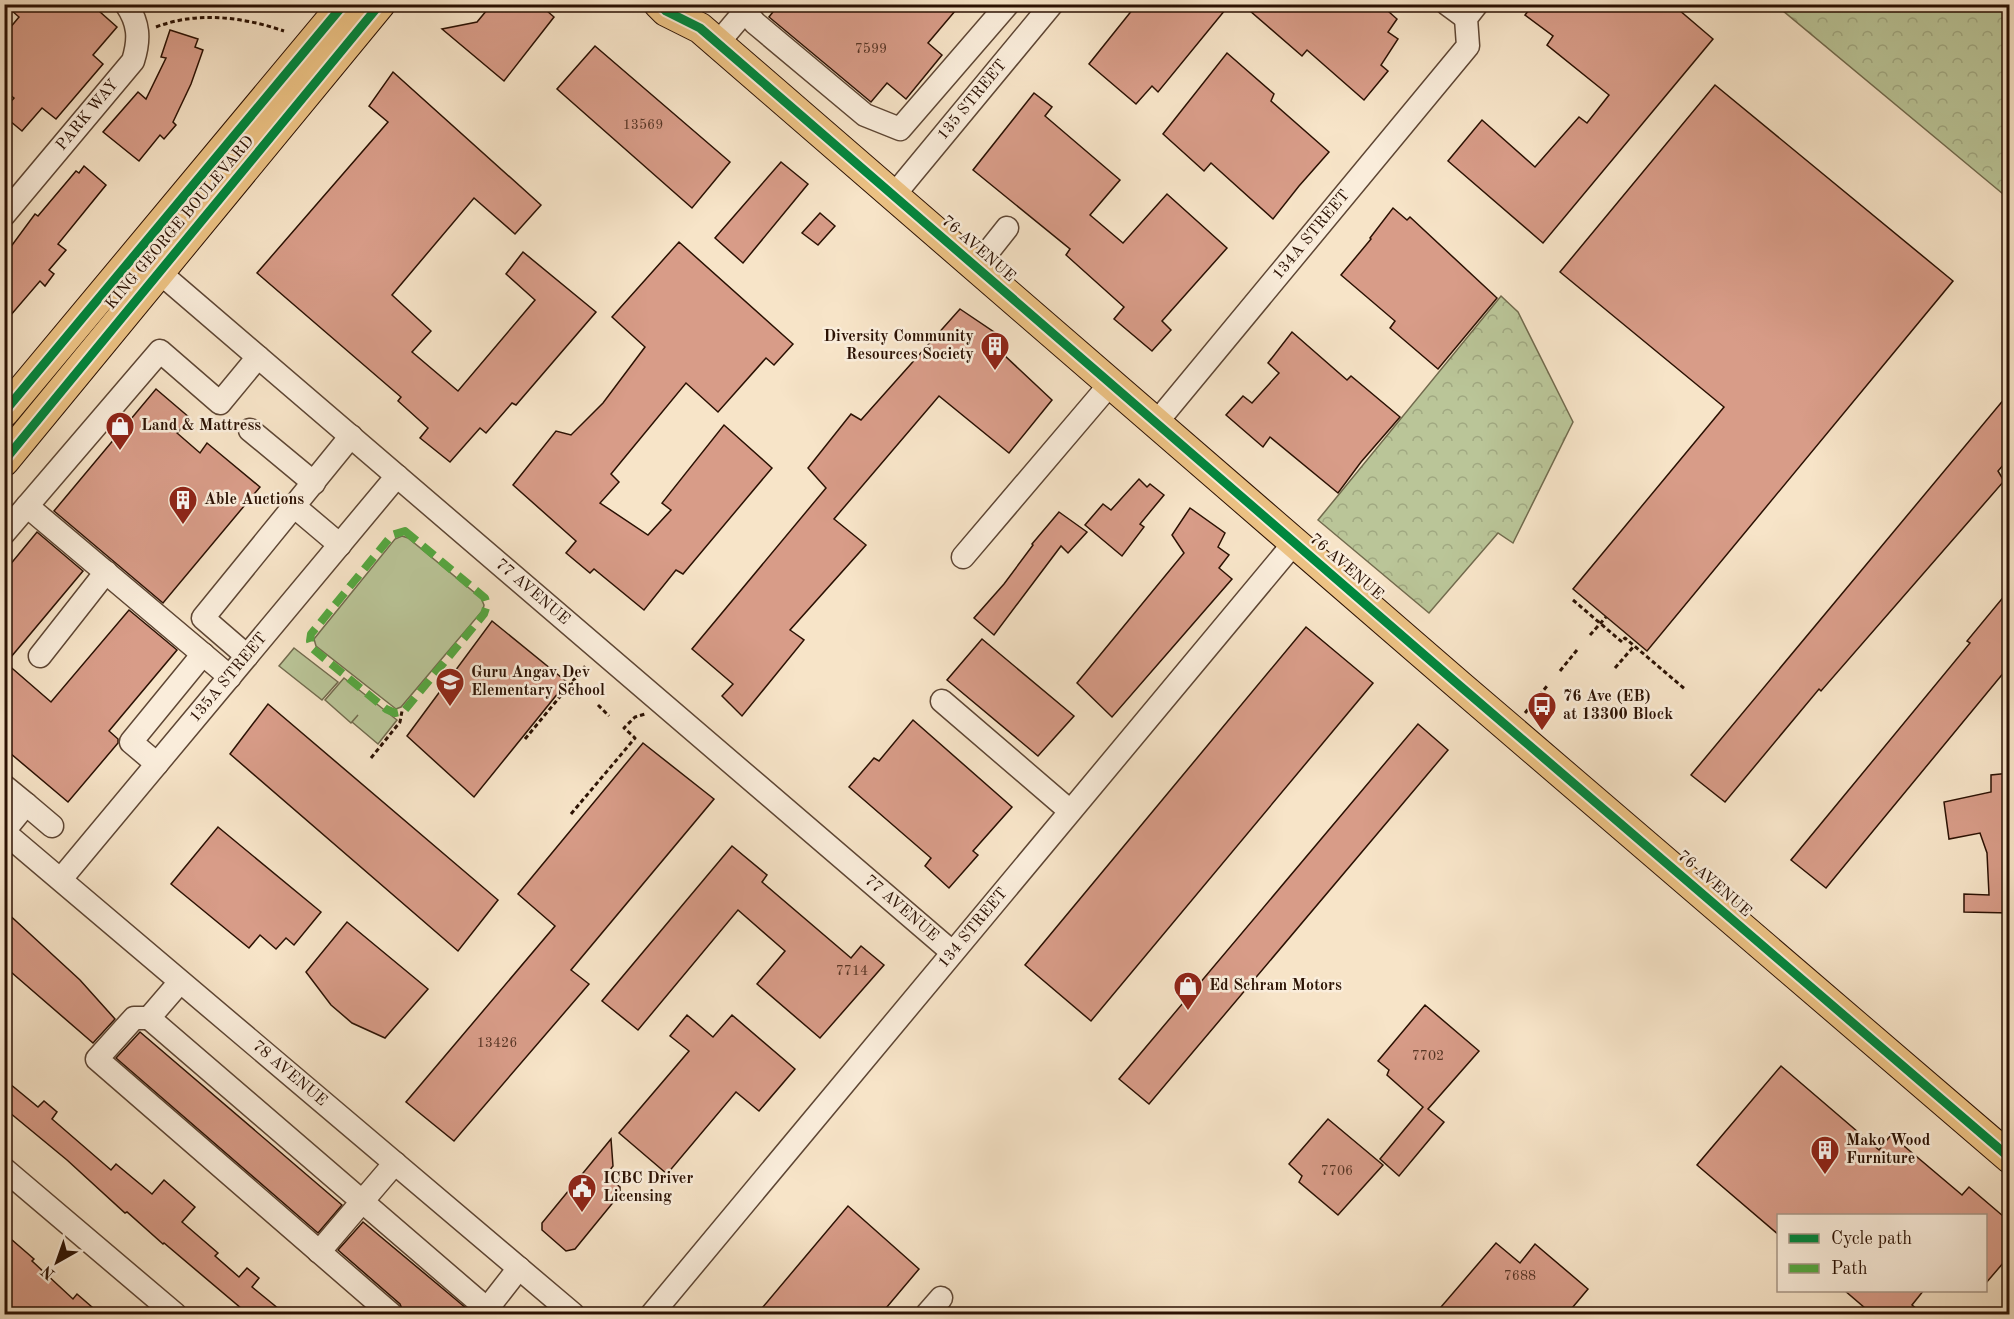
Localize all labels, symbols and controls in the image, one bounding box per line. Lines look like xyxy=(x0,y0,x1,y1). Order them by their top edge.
house number: 7599 xyxy=(855,42,887,56)
street label: 135 STREET xyxy=(935,57,1010,143)
street label: PARK WAY xyxy=(53,77,122,154)
house number: 13569 xyxy=(623,118,663,132)
street label: KING GEORGE BOULEVARD xyxy=(103,133,257,313)
street label: 134A STREET xyxy=(1270,187,1353,283)
street label: 76 AVENUE xyxy=(938,213,1018,285)
place label: Diversity Community Resources Society xyxy=(823,329,974,363)
building icon: Diversity Community Resources Society xyxy=(979,330,1011,372)
shop icon: Land & Mattress xyxy=(104,410,136,452)
place label: Land & Mattress xyxy=(141,418,261,434)
building icon: Able Auctions xyxy=(167,484,199,526)
place label: Able Auctions xyxy=(204,492,304,508)
street label: 76 AVENUE xyxy=(1306,531,1386,603)
street label: 77 AVENUE xyxy=(492,556,572,628)
street label: 135A STREET xyxy=(187,630,270,725)
place label: Guru Angav Dev Elementary School xyxy=(471,665,605,699)
school or university icon: Guru Angav Dev Elementary School xyxy=(434,666,466,708)
place label: 76 Ave (EB) at 13300 Block xyxy=(1563,688,1673,723)
bus stop icon: 76 Ave (EB) at 13300 Block xyxy=(1526,690,1558,732)
street label: 76 AVENUE xyxy=(1674,848,1754,920)
street label: 77 AVENUE xyxy=(861,872,941,944)
street label: 134 STREET xyxy=(936,885,1011,971)
house number: 7714 xyxy=(836,964,868,978)
shop icon: Ed Schram Motors xyxy=(1172,970,1204,1012)
place label: Ed Schram Motors xyxy=(1209,978,1342,994)
house number: 13426 xyxy=(477,1036,517,1050)
street label: 78 AVENUE xyxy=(249,1038,330,1110)
house number: 7702 xyxy=(1412,1049,1444,1063)
place label: Mako Wood Furniture xyxy=(1846,1133,1931,1167)
building icon: Mako Wood Furniture xyxy=(1809,1134,1841,1176)
house number: 7706 xyxy=(1321,1164,1353,1178)
place label: ICBC Driver Licensing xyxy=(603,1171,693,1205)
public building icon: ICBC Driver Licensing xyxy=(566,1172,598,1214)
legend xyxy=(1777,1214,1987,1292)
text: Cycle path xyxy=(1831,1230,1912,1248)
north arrow xyxy=(27,1232,87,1292)
text: Path xyxy=(1831,1260,1868,1278)
text: N xyxy=(38,1261,58,1282)
house number: 7688 xyxy=(1504,1269,1536,1283)

